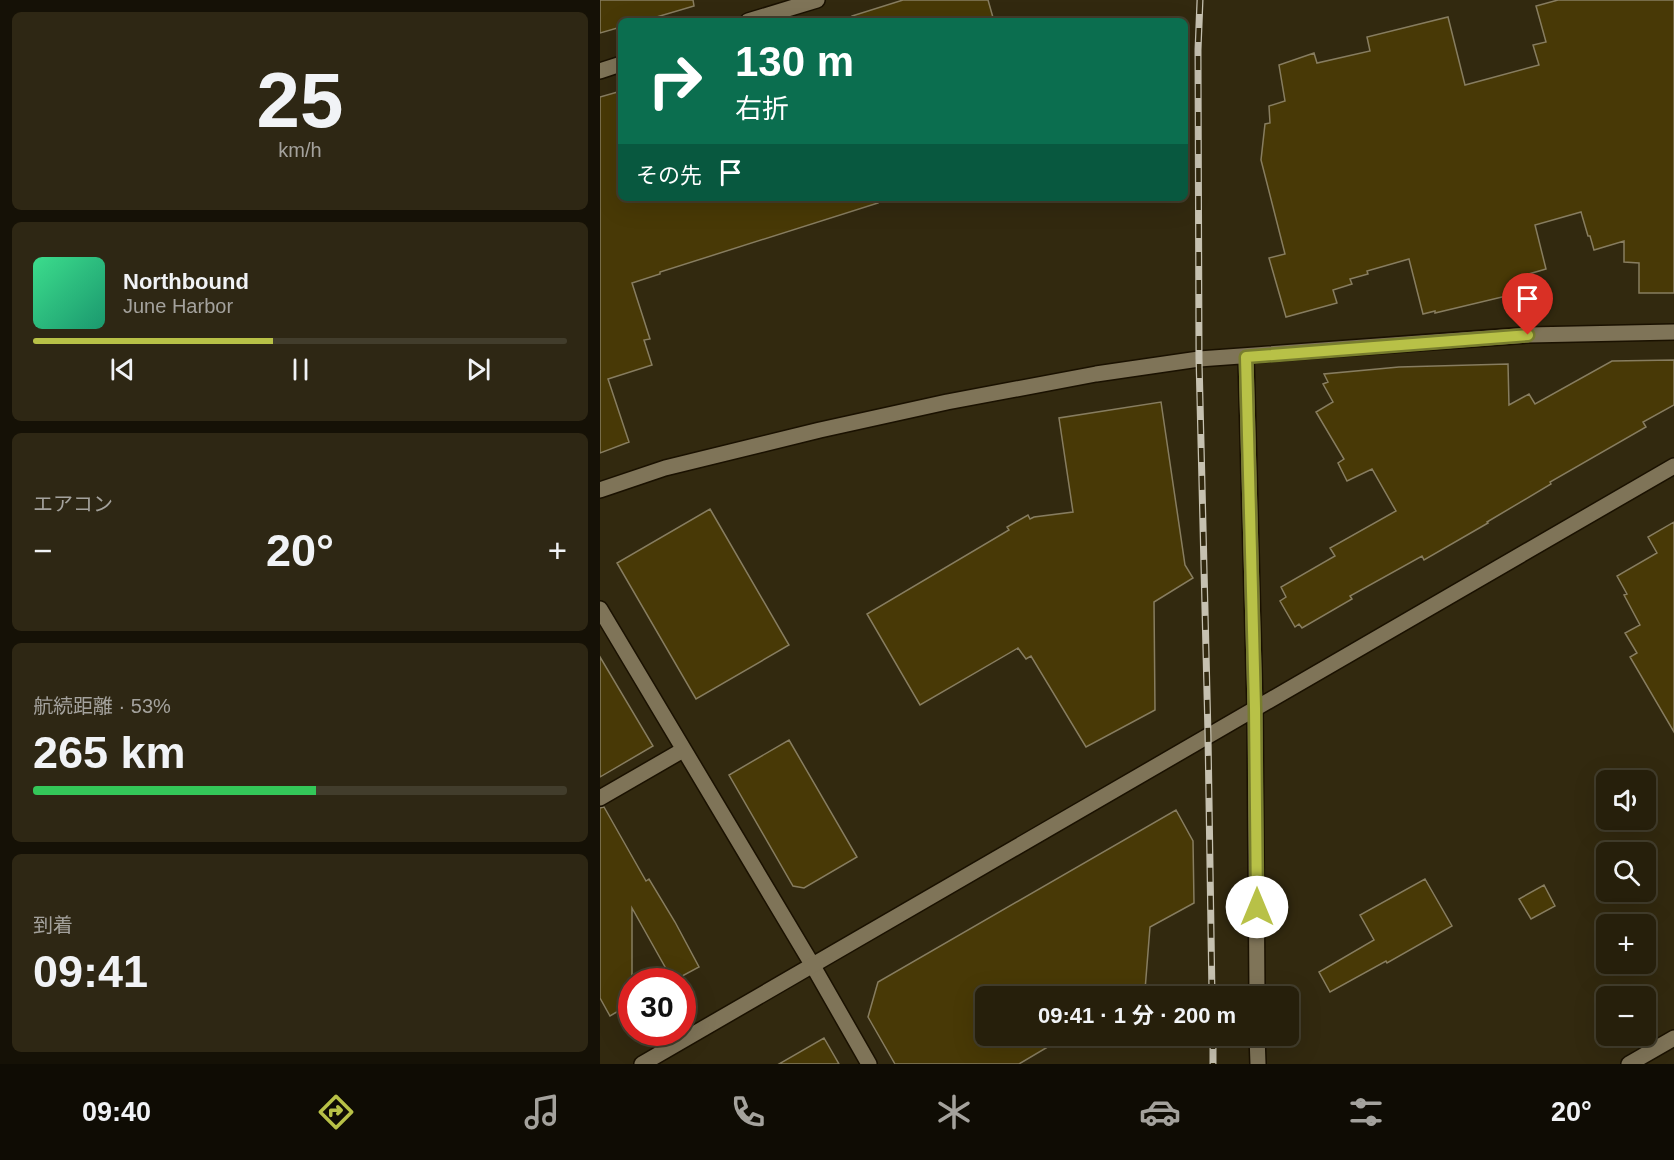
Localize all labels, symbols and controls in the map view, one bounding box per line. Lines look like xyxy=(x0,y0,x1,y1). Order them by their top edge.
text: 130 m xyxy=(735,38,854,85)
icon: right xyxy=(636,42,714,120)
text: 25 xyxy=(257,56,343,144)
text: 右折 xyxy=(735,94,789,124)
text: km/h xyxy=(278,139,322,161)
icon: arrive xyxy=(714,156,747,189)
text: その先 xyxy=(636,163,702,188)
text: Northbound xyxy=(123,269,249,294)
pin xyxy=(1502,273,1553,335)
icon: arrive xyxy=(1511,282,1544,315)
text: June Harbor xyxy=(123,295,233,317)
icon: previous xyxy=(106,353,139,386)
icon: pause xyxy=(284,353,317,386)
icon: next xyxy=(462,353,495,386)
text: エアコン xyxy=(33,493,113,515)
text: 20° xyxy=(266,525,334,576)
text: − xyxy=(33,532,52,569)
text: + xyxy=(548,532,567,569)
text: 航続距離 · 53% xyxy=(33,695,171,717)
text: 265 km xyxy=(33,727,186,778)
map controls xyxy=(1596,770,1656,1046)
button: sound xyxy=(1596,770,1656,830)
button: search xyxy=(1596,842,1656,902)
position arrow xyxy=(1225,875,1289,939)
text: 到着 xyxy=(33,914,73,936)
button: + xyxy=(1596,914,1656,974)
text: 09:41 xyxy=(33,946,148,997)
speed limit sign: 30 xyxy=(618,968,696,1046)
button: − xyxy=(1596,986,1656,1046)
text: 09:41 · 1 分 · 200 m xyxy=(1038,1003,1236,1028)
icon: directions xyxy=(315,1091,357,1133)
icon: music xyxy=(521,1091,563,1133)
icon: phone xyxy=(727,1091,769,1133)
icon: climate xyxy=(933,1091,975,1133)
icon: car xyxy=(1139,1091,1181,1133)
icon: filters xyxy=(1345,1091,1387,1133)
text: 09:40 xyxy=(82,1097,151,1127)
text: 20° xyxy=(1551,1097,1592,1127)

